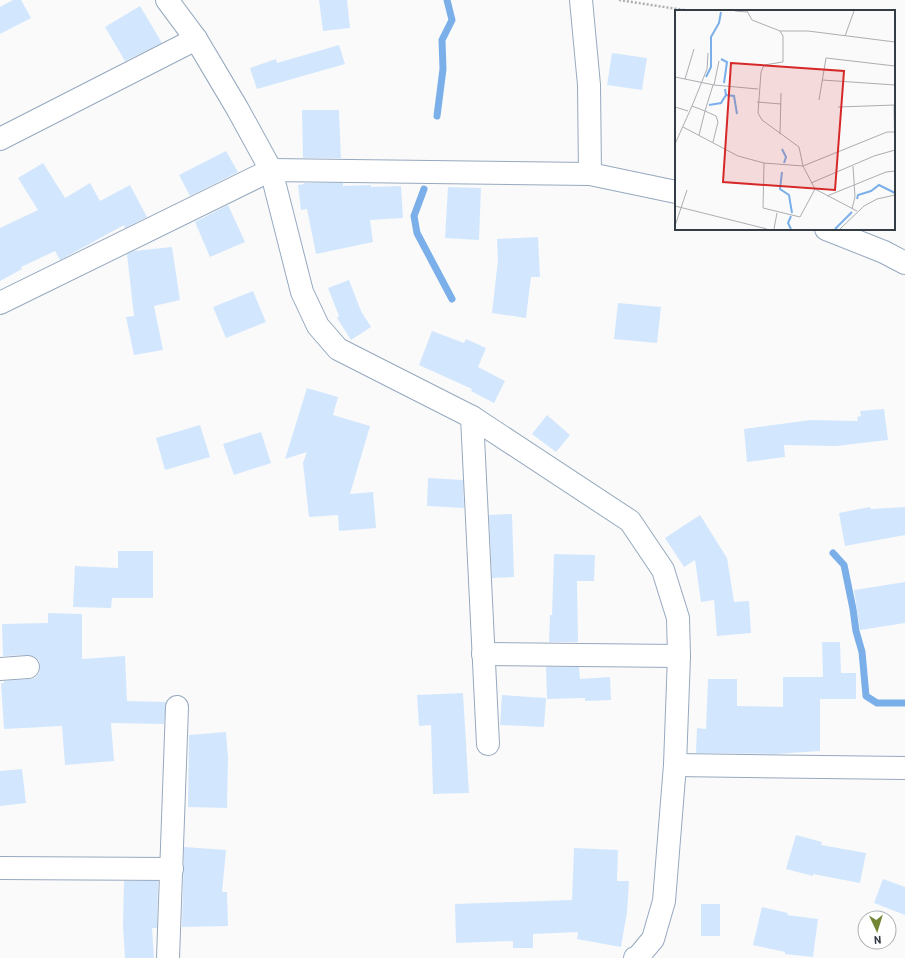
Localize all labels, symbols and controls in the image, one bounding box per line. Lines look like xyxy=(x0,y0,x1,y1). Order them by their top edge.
inset map xyxy=(675,10,895,230)
north arrow xyxy=(857,910,897,950)
text: N xyxy=(874,934,882,947)

